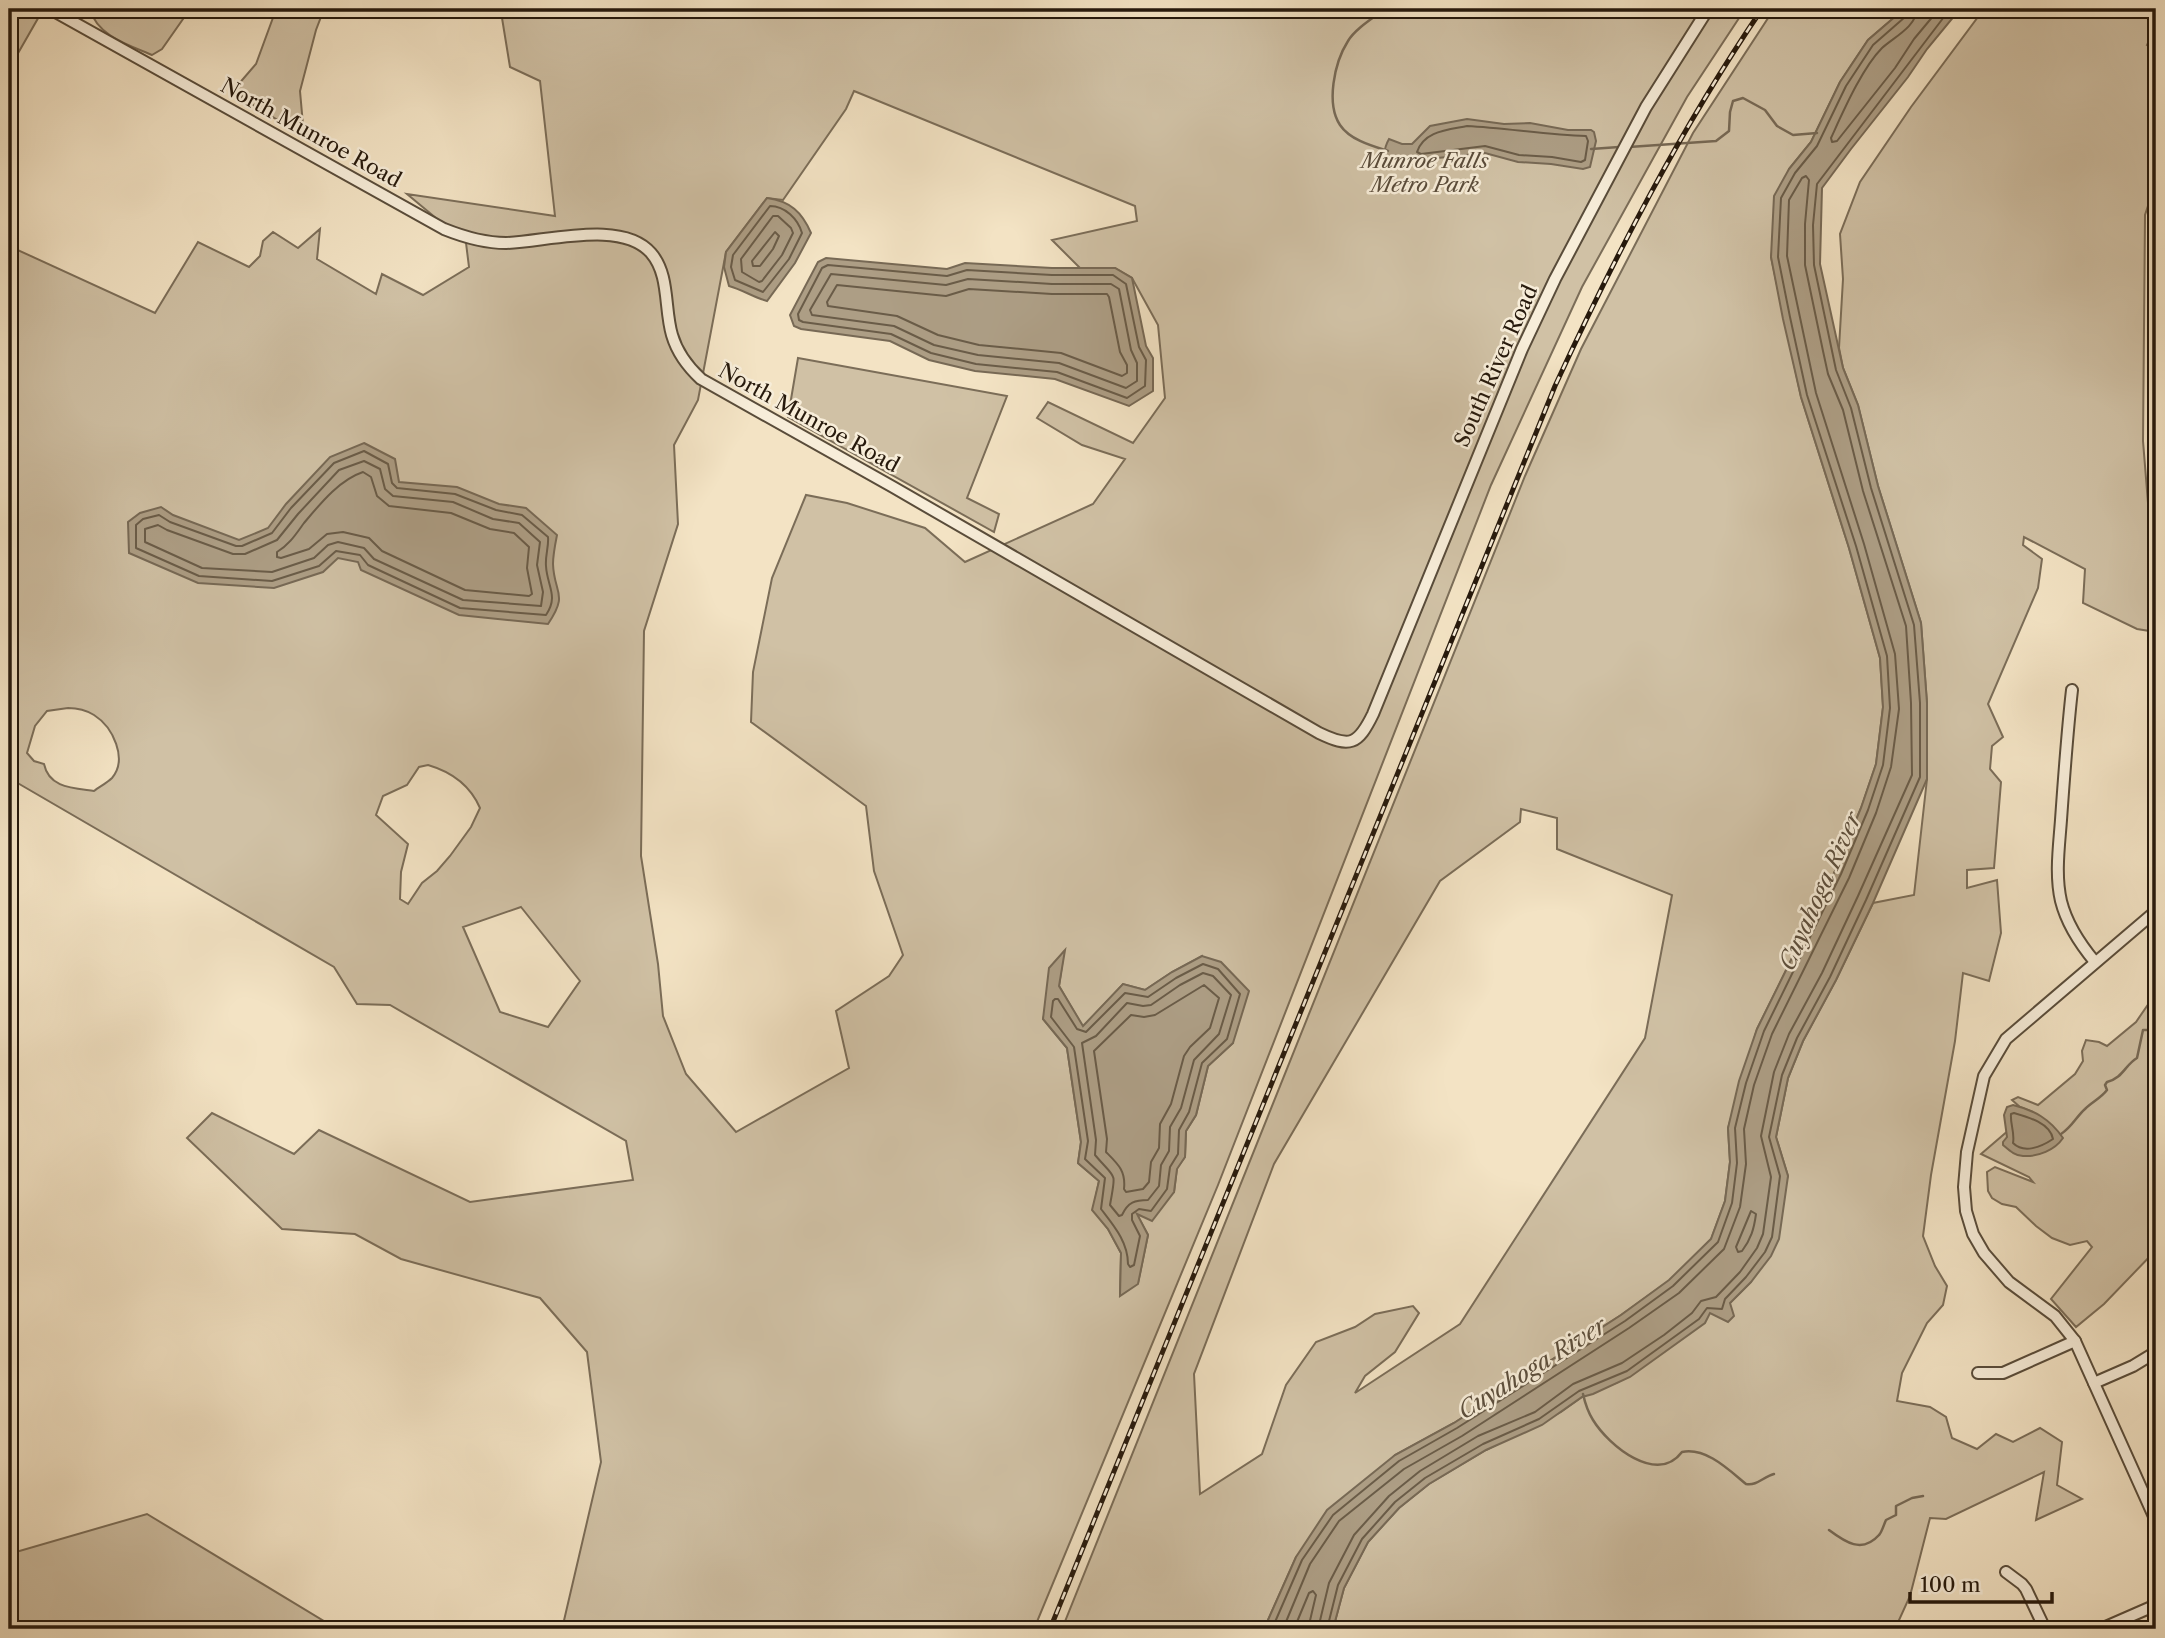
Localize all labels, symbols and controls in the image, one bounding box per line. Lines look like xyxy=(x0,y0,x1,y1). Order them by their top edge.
street label: North Munroe Road xyxy=(217,73,406,193)
park label: Munroe Falls Metro Park xyxy=(1358,148,1490,197)
street label: South River Road xyxy=(1449,281,1543,451)
street label: North Munroe Road xyxy=(715,358,904,478)
water label: Cuyahoga River xyxy=(1773,807,1868,974)
water label: Cuyahoga River xyxy=(1453,1310,1613,1425)
scale bar xyxy=(1910,1561,2051,1605)
text: 100 m xyxy=(1920,1572,1981,1597)

